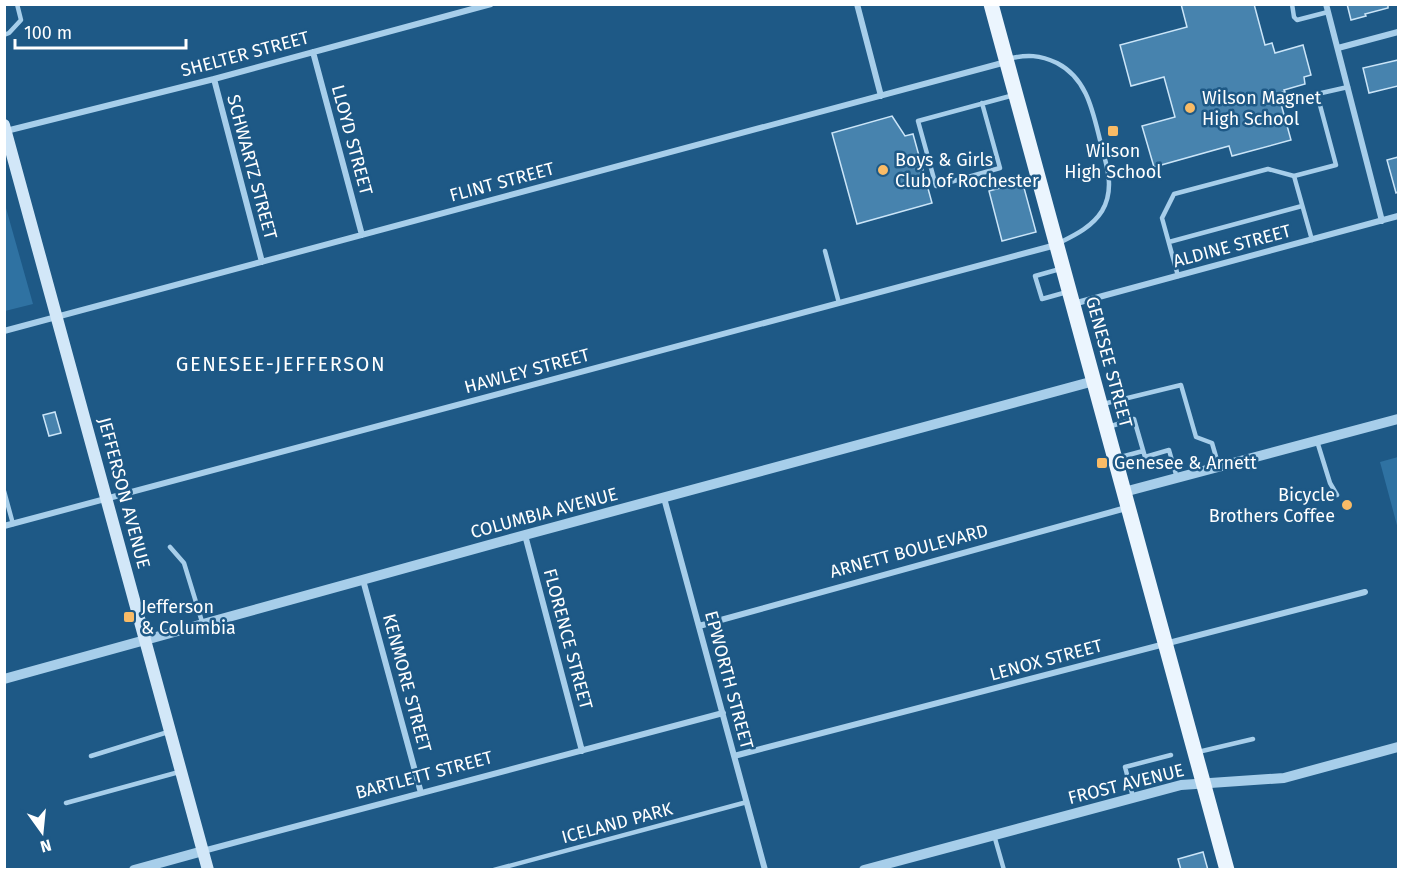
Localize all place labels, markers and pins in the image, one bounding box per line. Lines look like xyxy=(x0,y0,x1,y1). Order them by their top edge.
place label: Wilson Magnet High School xyxy=(1202,87,1322,130)
marker: Wilson Magnet High School xyxy=(1183,101,1197,115)
marker: Wilson High School xyxy=(1106,124,1120,138)
place label: Wilson High School xyxy=(1064,140,1162,183)
place label: Boys & Girls Club of Rochester xyxy=(895,149,1039,192)
marker: Boys & Girls Club of Rochester xyxy=(876,163,890,177)
place label: Genesee & Arnett xyxy=(1114,452,1257,474)
marker: Genesee & Arnett xyxy=(1095,456,1109,470)
place label: Bicycle Brothers Coffee xyxy=(1209,484,1335,527)
marker: Bicycle Brothers Coffee xyxy=(1340,498,1354,512)
place label: Jefferson & Columbia xyxy=(141,596,236,639)
marker: Jefferson & Columbia xyxy=(122,610,136,624)

